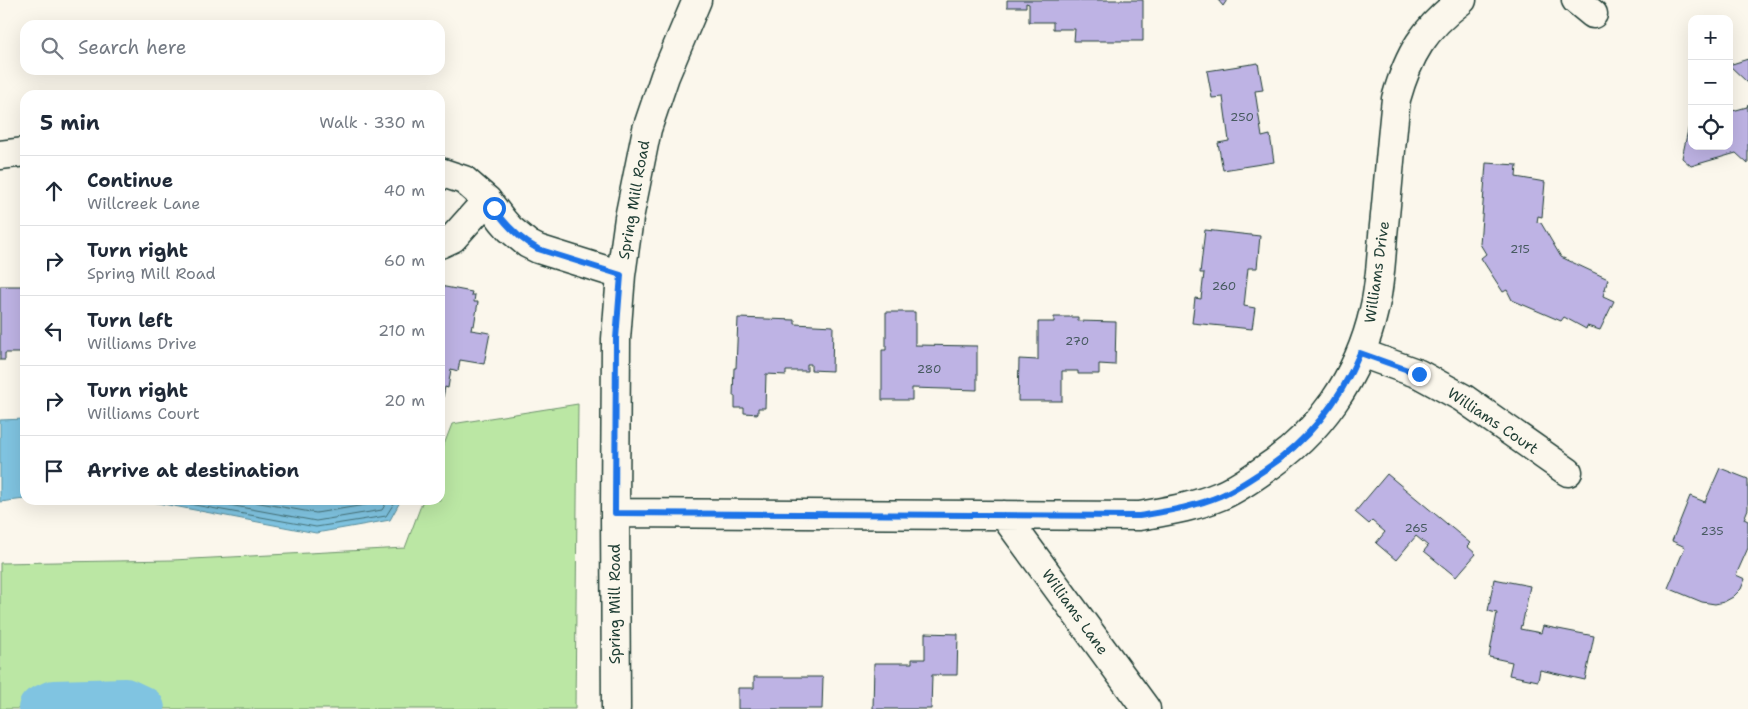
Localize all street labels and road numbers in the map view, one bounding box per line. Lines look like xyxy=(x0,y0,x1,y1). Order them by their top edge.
street label: Spring Mill Road xyxy=(614,138,654,261)
street label: Williams Drive xyxy=(1360,220,1394,324)
street label: Williams Court xyxy=(1444,383,1542,459)
street label: Spring Mill Road xyxy=(605,543,625,664)
street label: Williams Lane xyxy=(1037,565,1113,659)

